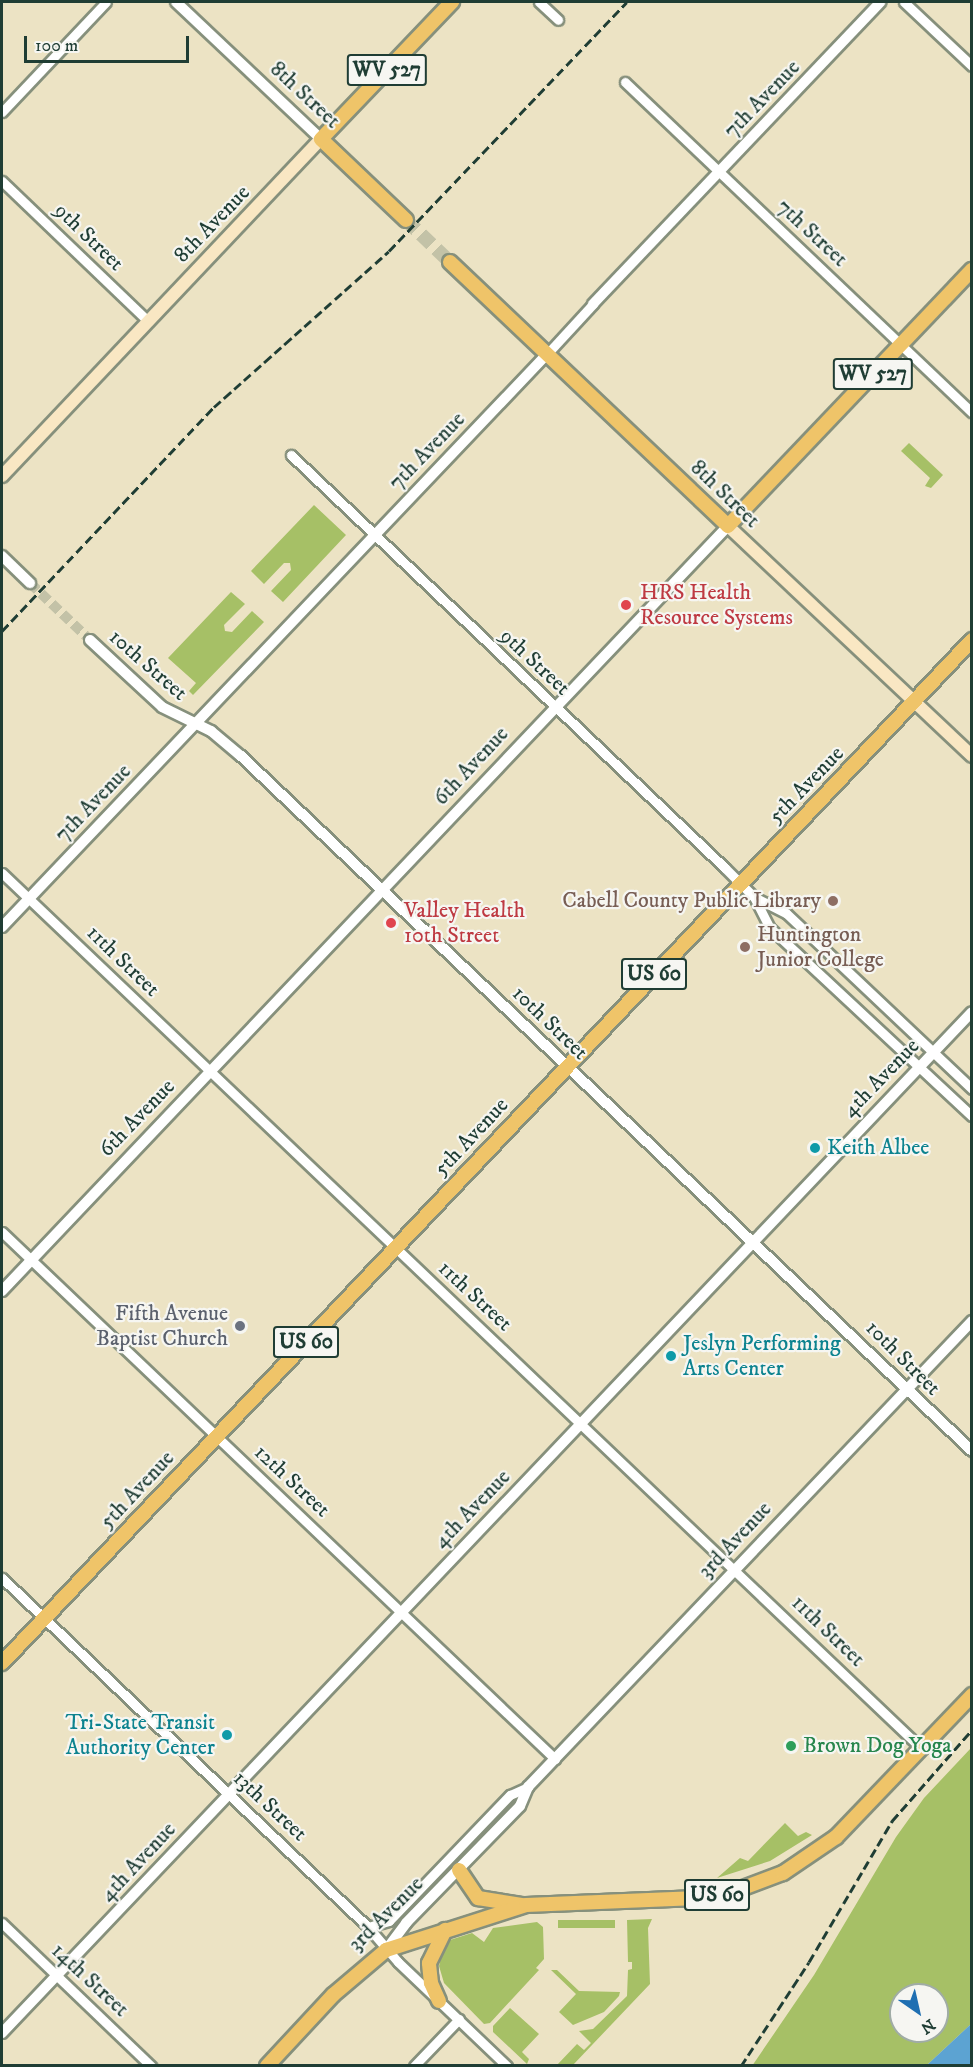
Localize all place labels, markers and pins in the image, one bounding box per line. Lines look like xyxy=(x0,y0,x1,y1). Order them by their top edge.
place label: HRS Health Resource Systems xyxy=(640,579,793,630)
marker: HRS Health Resource Systems xyxy=(617,596,635,614)
place label: Cabell County Public Library xyxy=(562,888,821,914)
marker: Cabell County Public Library xyxy=(826,894,840,908)
place label: Valley Health 10th Street xyxy=(404,897,525,948)
marker: Valley Health 10th Street xyxy=(382,914,400,932)
place label: Huntington Junior College xyxy=(757,921,884,972)
marker: Huntington Junior College xyxy=(738,940,752,954)
place label: Keith Albee xyxy=(827,1135,929,1161)
marker: Keith Albee xyxy=(808,1141,822,1155)
place label: Fifth Avenue Baptist Church xyxy=(96,1300,228,1352)
marker: Fifth Avenue Baptist Church xyxy=(233,1319,247,1333)
place label: Jeslyn Performing Arts Center xyxy=(683,1330,841,1382)
marker: Jeslyn Performing Arts Center xyxy=(664,1349,678,1363)
place label: Tri-State Transit Authority Center xyxy=(66,1709,215,1760)
marker: Tri-State Transit Authority Center xyxy=(220,1728,234,1742)
place label: Brown Dog Yoga xyxy=(803,1733,952,1759)
marker: Brown Dog Yoga xyxy=(784,1739,798,1753)

